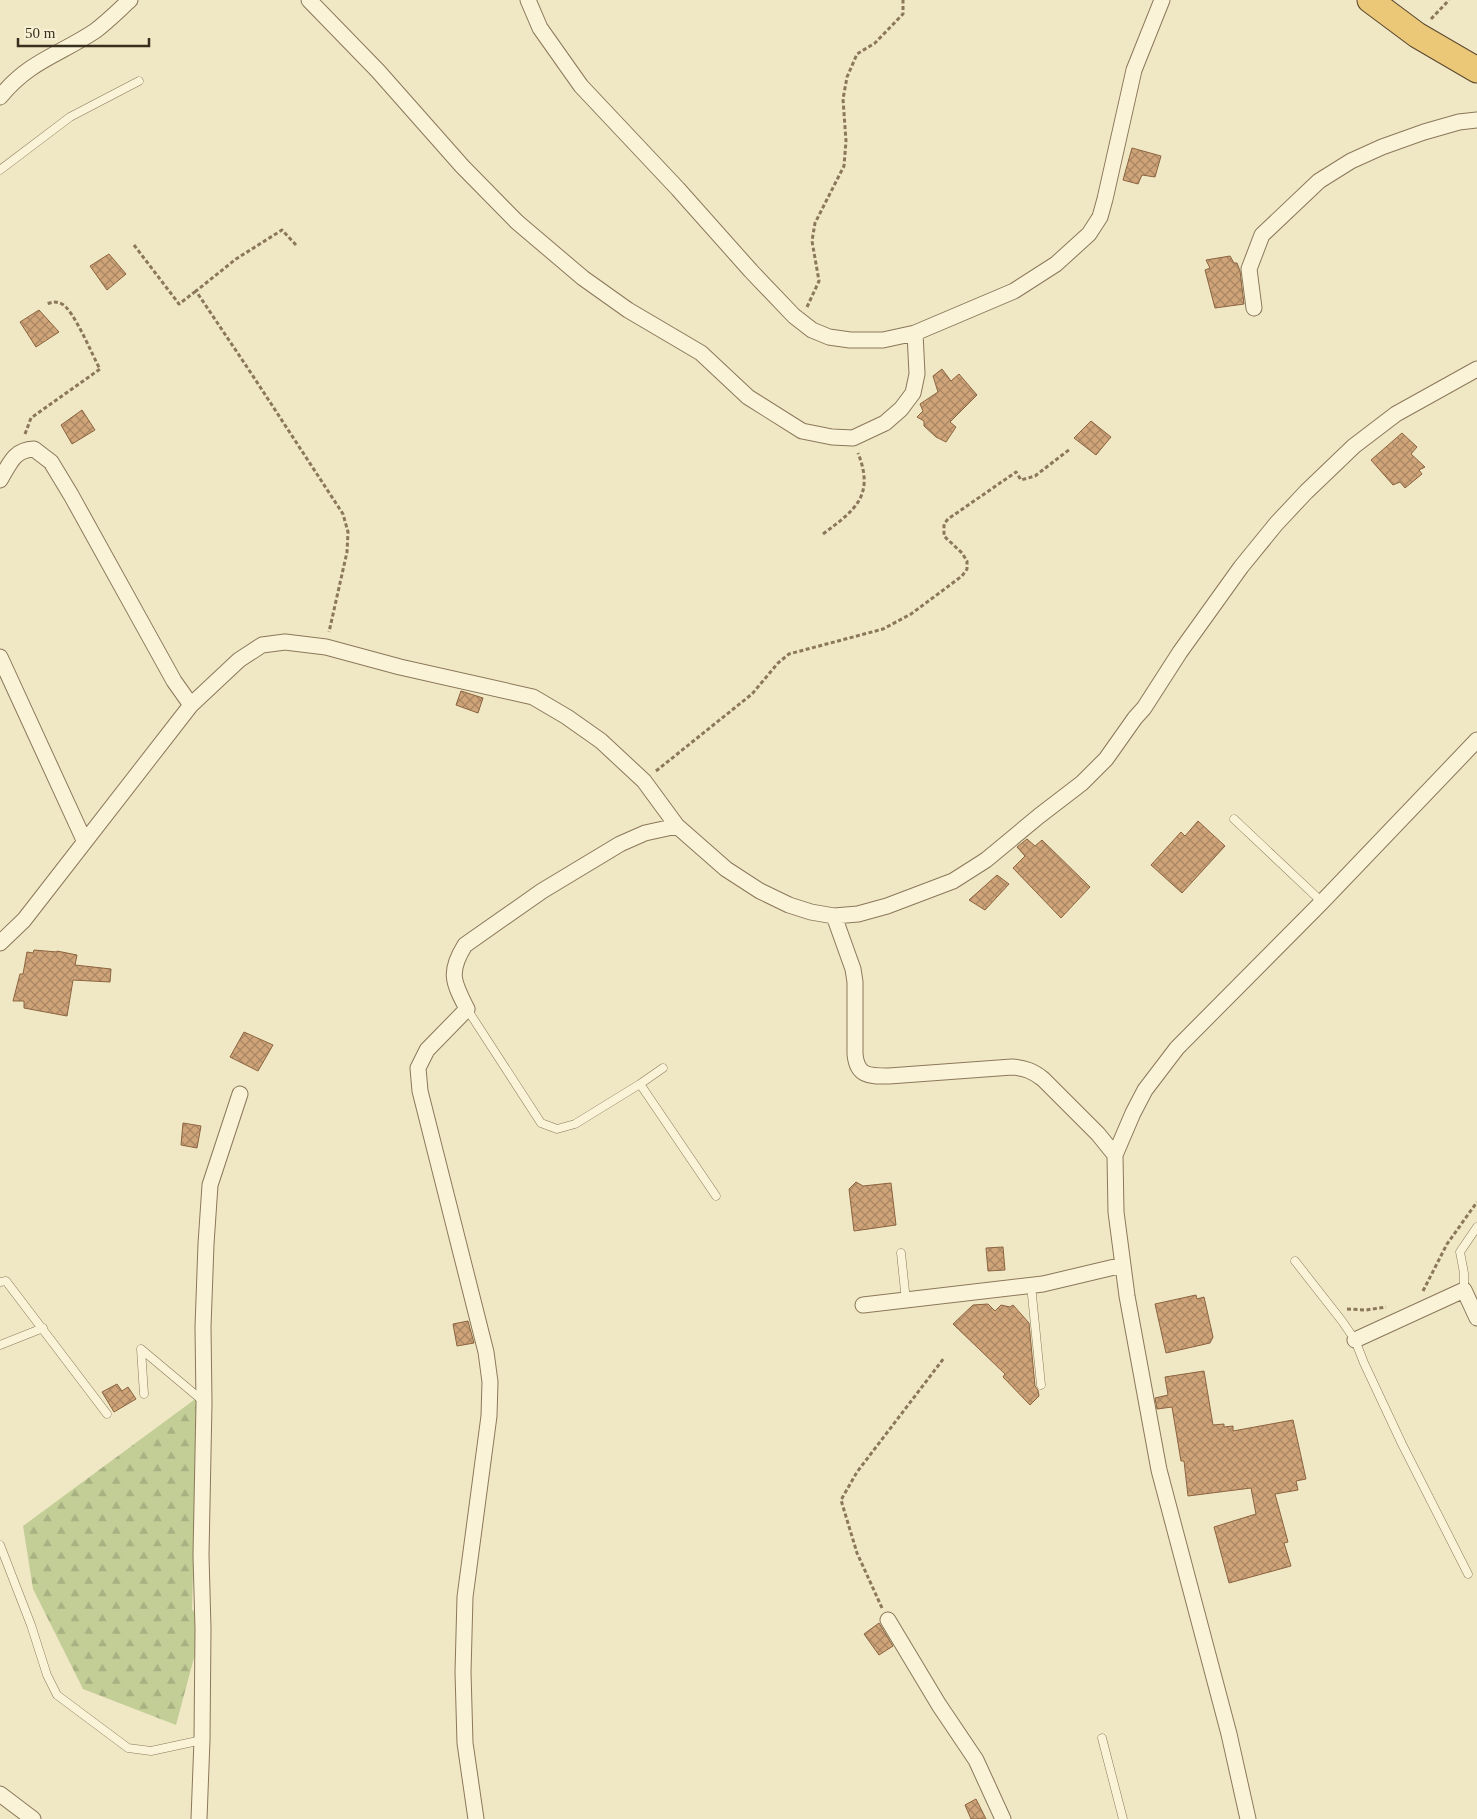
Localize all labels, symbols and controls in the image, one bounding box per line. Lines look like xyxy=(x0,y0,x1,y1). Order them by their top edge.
scale bar xyxy=(18,15,149,47)
text: 50 m xyxy=(25,25,56,41)

